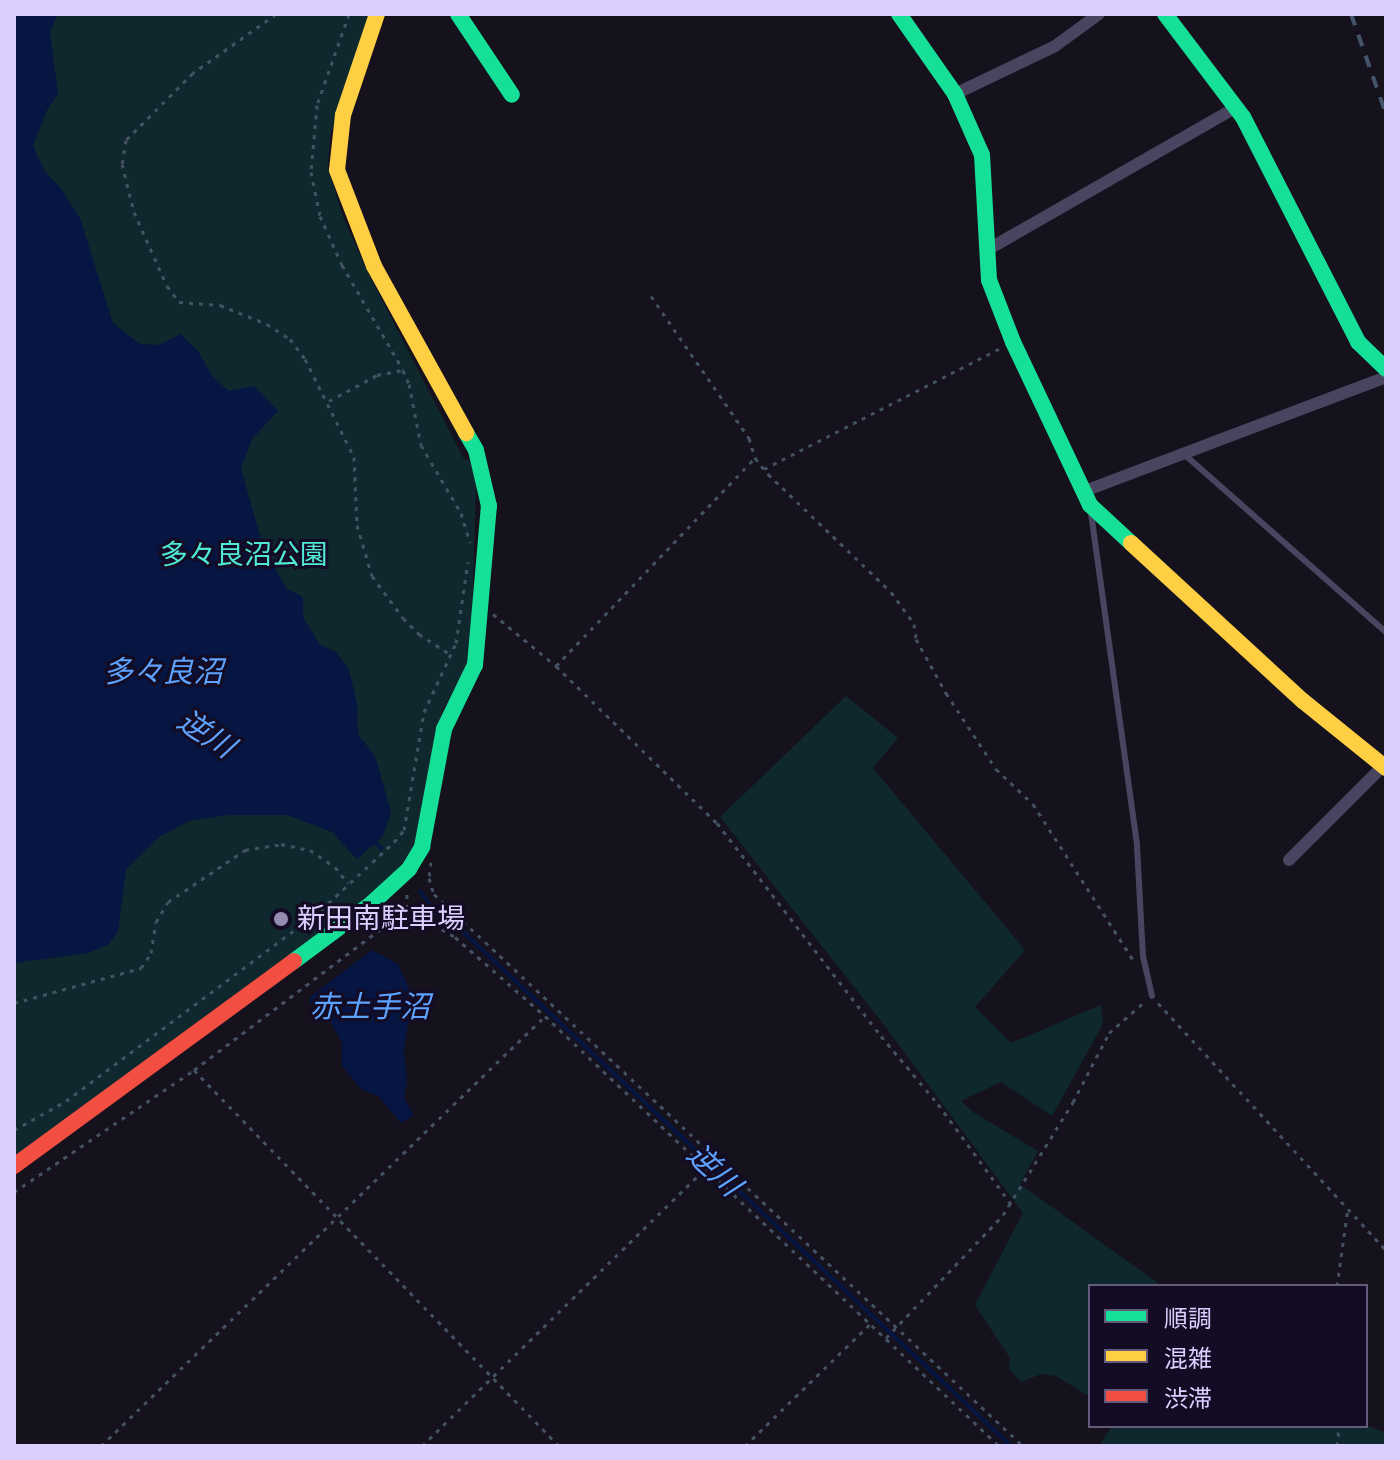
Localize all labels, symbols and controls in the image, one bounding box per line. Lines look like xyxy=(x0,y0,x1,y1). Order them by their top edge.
park label: 多々良沼公園 xyxy=(160,538,328,572)
water label: 多々良沼 xyxy=(103,654,223,690)
water label: 逆川 xyxy=(171,703,241,765)
place label: 新田南駐車場 xyxy=(297,902,465,936)
marker: 新田南駐車場 xyxy=(272,910,290,928)
water label: 赤土手沼 xyxy=(310,989,430,1025)
water label: 逆川 xyxy=(680,1136,748,1204)
legend xyxy=(1088,1284,1368,1428)
text: 順調 xyxy=(1164,1305,1212,1333)
text: 混雑 xyxy=(1164,1345,1212,1373)
text: 渋滞 xyxy=(1164,1385,1212,1413)

